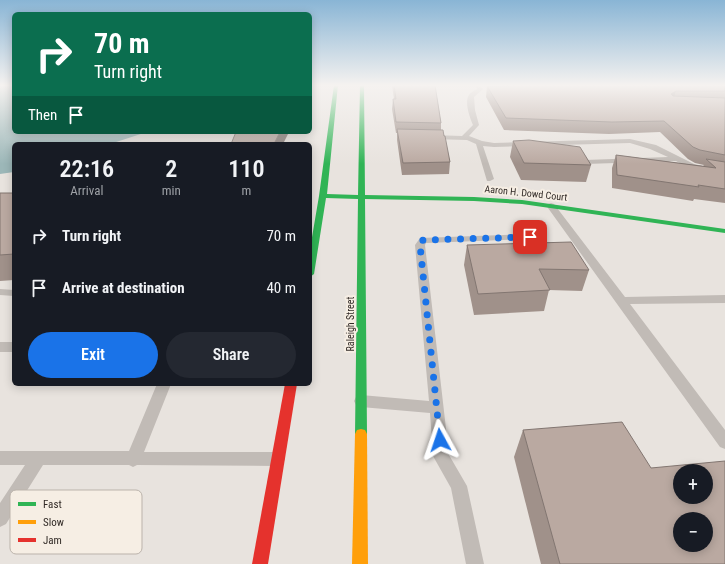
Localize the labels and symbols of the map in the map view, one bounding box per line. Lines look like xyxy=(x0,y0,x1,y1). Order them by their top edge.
street label: Aaron H. Dowd Court xyxy=(484,183,568,203)
pin xyxy=(513,220,547,254)
street label: Raleigh Street xyxy=(345,297,356,351)
position arrow xyxy=(419,419,461,461)
legend xyxy=(10,490,142,554)
text: Fast xyxy=(43,498,62,511)
text: Slow xyxy=(43,516,64,529)
text: Jam xyxy=(43,534,62,547)

